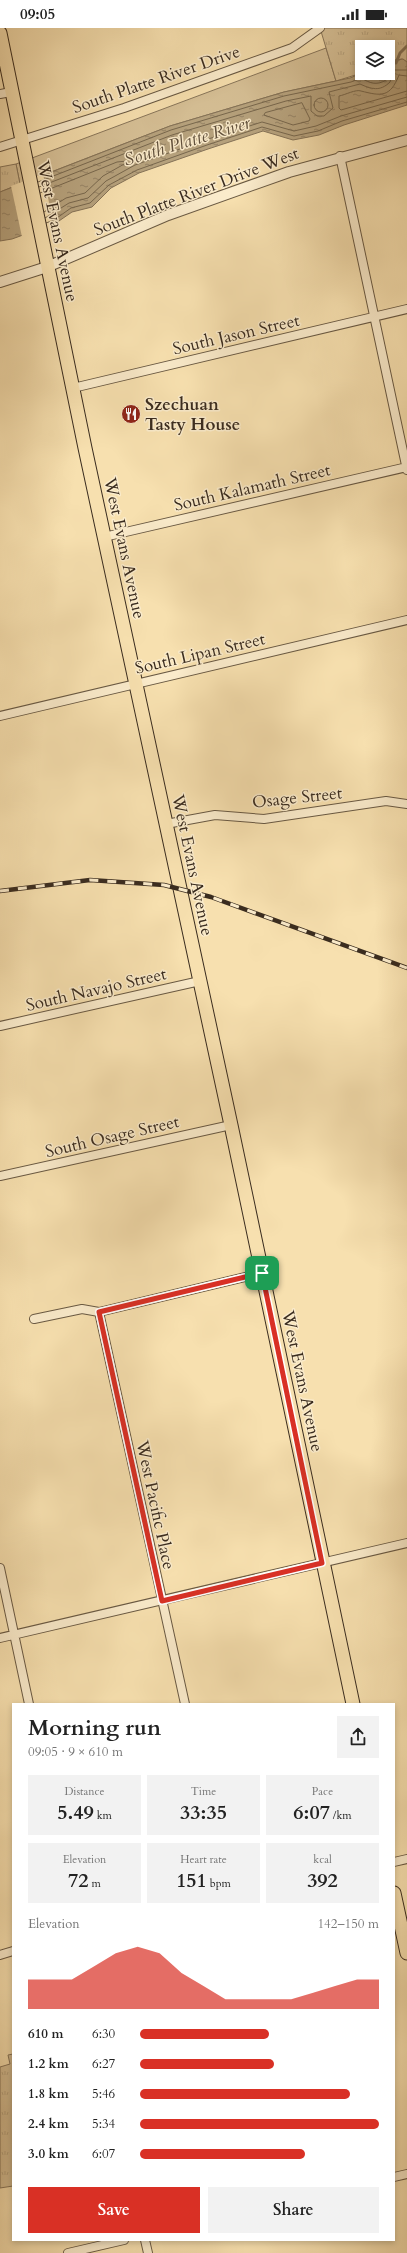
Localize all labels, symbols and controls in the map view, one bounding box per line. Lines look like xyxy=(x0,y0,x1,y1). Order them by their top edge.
text: 09:05 xyxy=(20,4,55,24)
street label: South Platte River Drive xyxy=(69,40,243,119)
map controls xyxy=(355,40,395,80)
button: layers xyxy=(355,40,395,80)
water label: South Platte River xyxy=(121,110,255,173)
street label: South Platte River Drive West xyxy=(90,141,303,241)
street label: West Evans Avenue xyxy=(31,157,84,304)
street label: South Jason Street xyxy=(170,309,302,360)
place label: Szechuan Tasty House xyxy=(145,393,240,436)
restaurant icon: Szechuan Tasty House xyxy=(120,403,142,425)
street label: South Kalamath Street xyxy=(172,458,333,517)
street label: West Evans Avenue xyxy=(98,474,151,621)
street label: South Lipan Street xyxy=(133,627,268,680)
street label: Osage Street xyxy=(251,781,344,814)
street label: West Evans Avenue xyxy=(166,791,219,938)
street label: South Navajo Street xyxy=(24,962,169,1017)
street label: South Osage Street xyxy=(43,1110,182,1163)
pin xyxy=(245,1256,279,1290)
icon: arrive xyxy=(251,1262,273,1284)
street label: West Evans Avenue xyxy=(276,1307,329,1454)
street label: West Pacific Place xyxy=(130,1438,180,1572)
text: Morning run xyxy=(28,1713,161,1743)
button: share xyxy=(337,1716,379,1758)
text: 09:05 · 9 × 610 m xyxy=(28,1743,123,1761)
text: Distance xyxy=(64,1784,105,1799)
text: Time xyxy=(191,1784,216,1799)
text: Pace xyxy=(312,1784,333,1799)
text: 5.49 xyxy=(57,1799,94,1826)
text: 33:35 xyxy=(180,1799,227,1826)
text: 6:07 xyxy=(293,1799,330,1826)
text: km xyxy=(94,1808,112,1823)
text: /km xyxy=(330,1808,352,1823)
text: Elevation xyxy=(63,1852,106,1867)
text: Heart rate xyxy=(180,1852,227,1867)
text: kcal xyxy=(313,1852,332,1867)
text: 72 xyxy=(68,1867,89,1894)
text: 151 xyxy=(176,1867,207,1894)
text: 392 xyxy=(307,1867,338,1894)
text: m xyxy=(89,1876,101,1891)
text: bpm xyxy=(207,1876,231,1891)
text: Elevation xyxy=(28,1915,80,1933)
text: 142–150 m xyxy=(317,1915,379,1933)
text: 610 m xyxy=(28,2025,63,2043)
text: 6:30 xyxy=(92,2025,115,2043)
text: 1.2 km xyxy=(28,2055,69,2073)
text: 6:27 xyxy=(92,2055,115,2073)
text: 1.8 km xyxy=(28,2085,69,2103)
text: 5:46 xyxy=(92,2085,115,2103)
text: 2.4 km xyxy=(28,2115,69,2133)
text: 5:34 xyxy=(92,2115,115,2133)
text: 3.0 km xyxy=(28,2145,69,2163)
text: 6:07 xyxy=(92,2145,115,2163)
button: Save xyxy=(28,2187,200,2233)
button: Share xyxy=(208,2187,379,2233)

